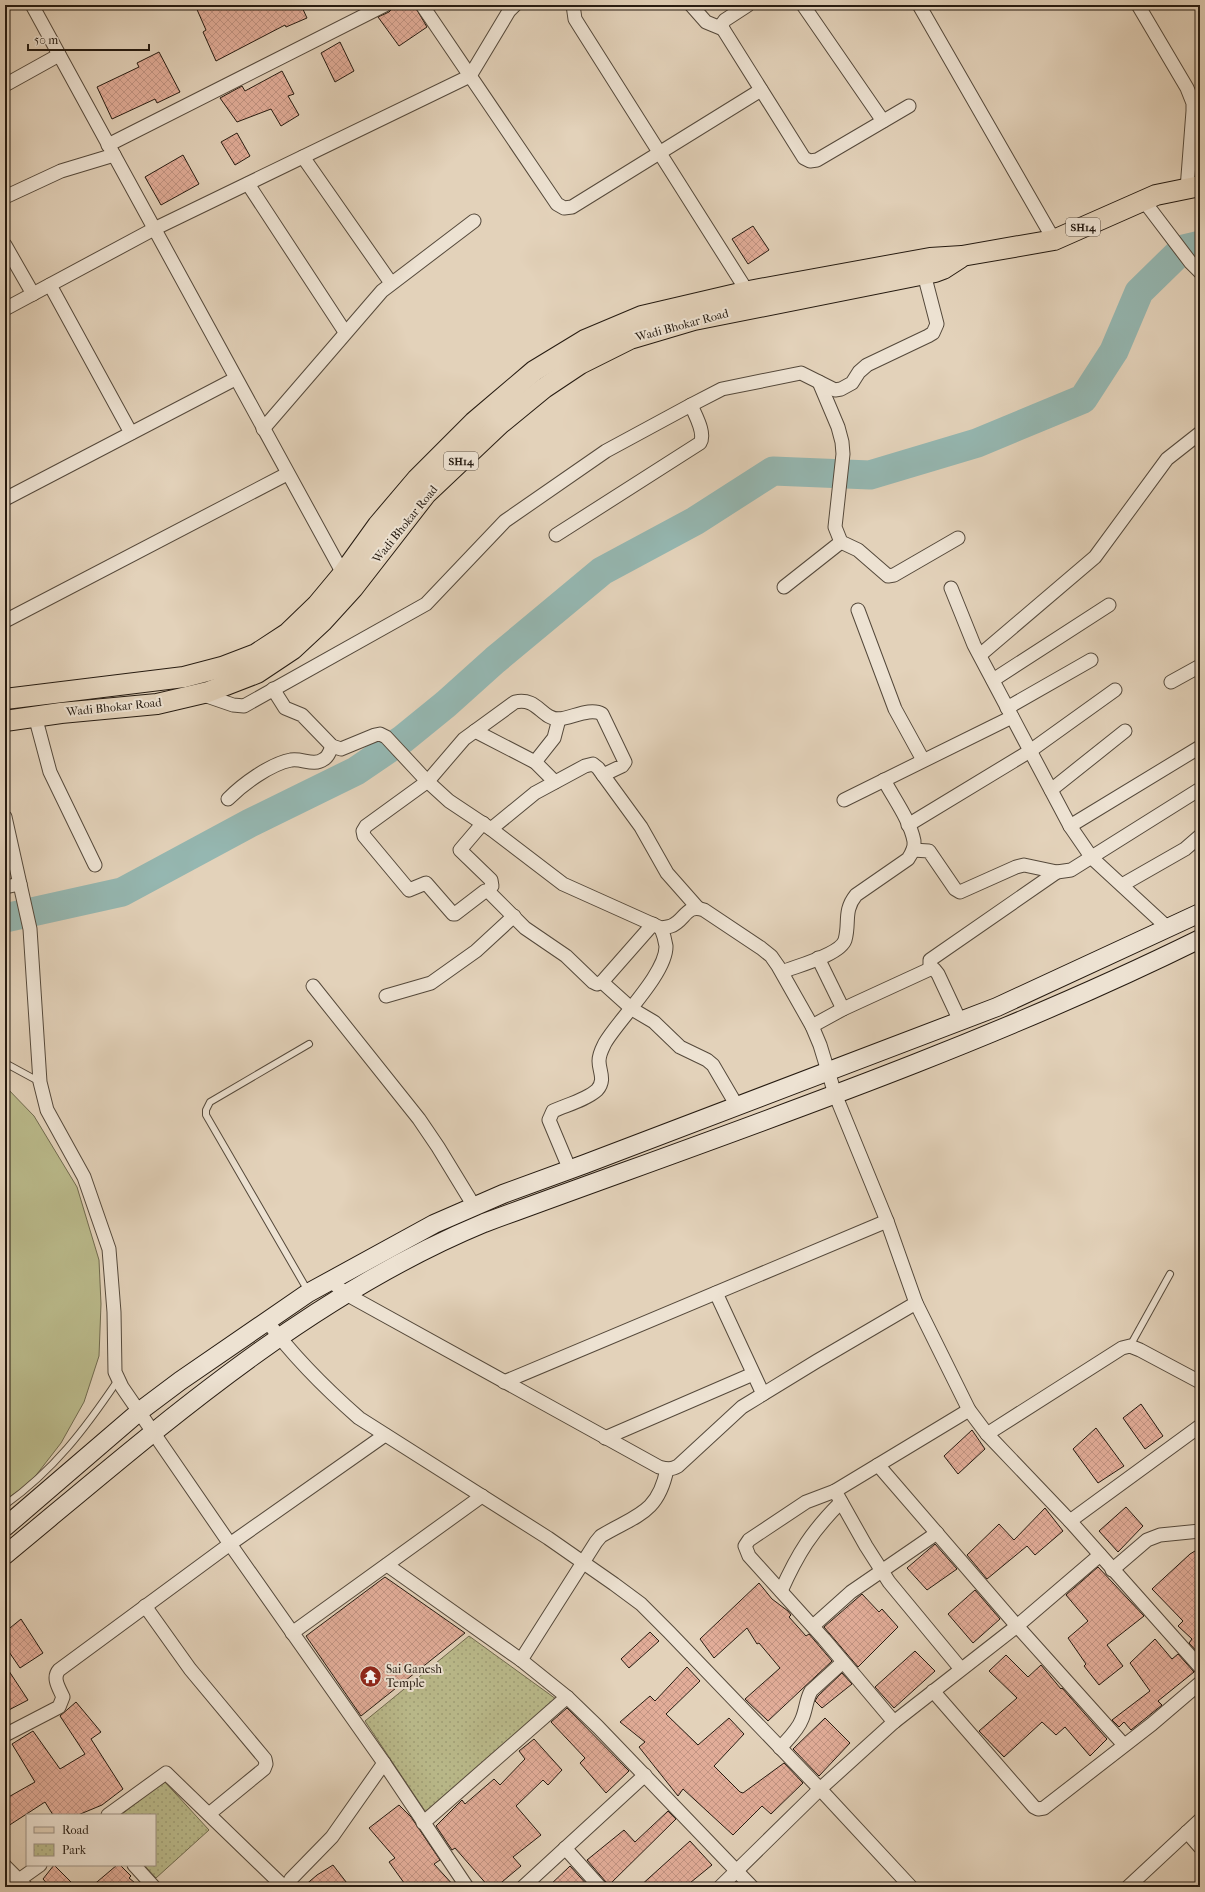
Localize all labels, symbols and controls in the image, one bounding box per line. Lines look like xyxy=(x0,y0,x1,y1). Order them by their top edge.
scale bar xyxy=(28,26,149,52)
text: 50 m xyxy=(34,33,58,47)
road number: SH14 xyxy=(1066,218,1100,236)
street label: Wadi Bhokar Road xyxy=(633,306,730,344)
road number: SH14 xyxy=(444,452,478,470)
street label: Wadi Bhokar Road xyxy=(369,482,441,566)
street label: Wadi Bhokar Road xyxy=(65,695,163,719)
place label: Sai Ganesh Temple xyxy=(386,1662,442,1690)
temple icon: Sai Ganesh Temple xyxy=(358,1663,384,1689)
legend xyxy=(26,1814,156,1866)
text: Road xyxy=(62,1823,89,1837)
text: Park xyxy=(62,1843,87,1857)

